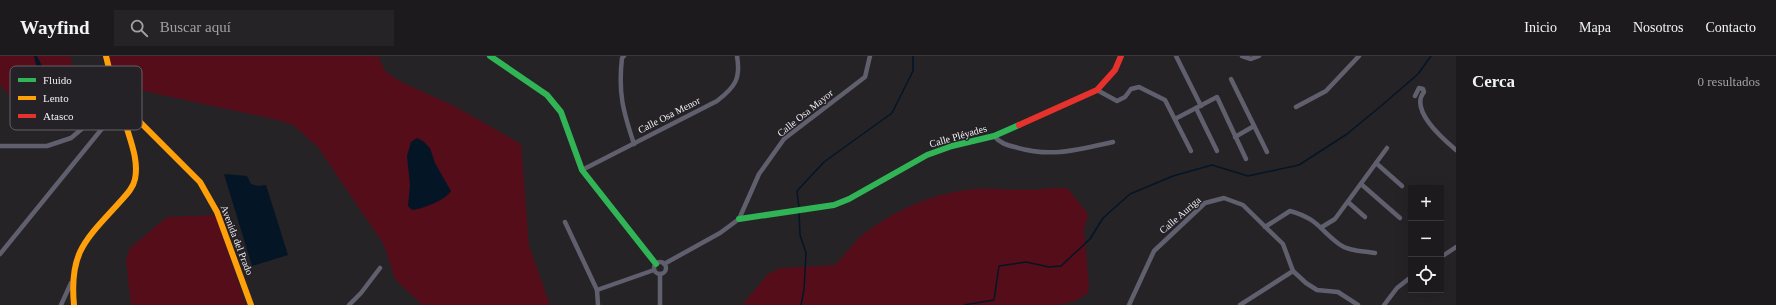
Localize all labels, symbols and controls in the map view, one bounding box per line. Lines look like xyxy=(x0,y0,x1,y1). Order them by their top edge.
search box xyxy=(114,10,394,46)
text: Wayfind xyxy=(20,17,90,38)
icon: search xyxy=(128,17,150,39)
text: Buscar aquí xyxy=(160,19,231,35)
text: Inicio xyxy=(1524,20,1557,35)
text: Mapa xyxy=(1579,20,1611,35)
text: Nosotros xyxy=(1633,20,1683,35)
text: Contacto xyxy=(1705,20,1756,35)
legend xyxy=(10,66,142,130)
text: Cerca xyxy=(1472,72,1515,91)
text: Fluido xyxy=(43,74,72,86)
text: 0 resultados xyxy=(1698,74,1760,89)
street label: Calle Osa Mayor xyxy=(775,87,836,139)
text: Lento xyxy=(43,92,69,104)
street label: Calle Osa Menor xyxy=(636,94,703,135)
text: Atasco xyxy=(43,110,74,122)
street label: Calle Pléyades xyxy=(928,123,988,149)
map controls xyxy=(1408,185,1444,293)
button: + xyxy=(1408,185,1444,221)
street label: Calle Auriga xyxy=(1157,194,1203,236)
street label: Avenida del Prado xyxy=(219,204,255,276)
button: − xyxy=(1408,221,1444,257)
button: locate xyxy=(1408,257,1444,293)

